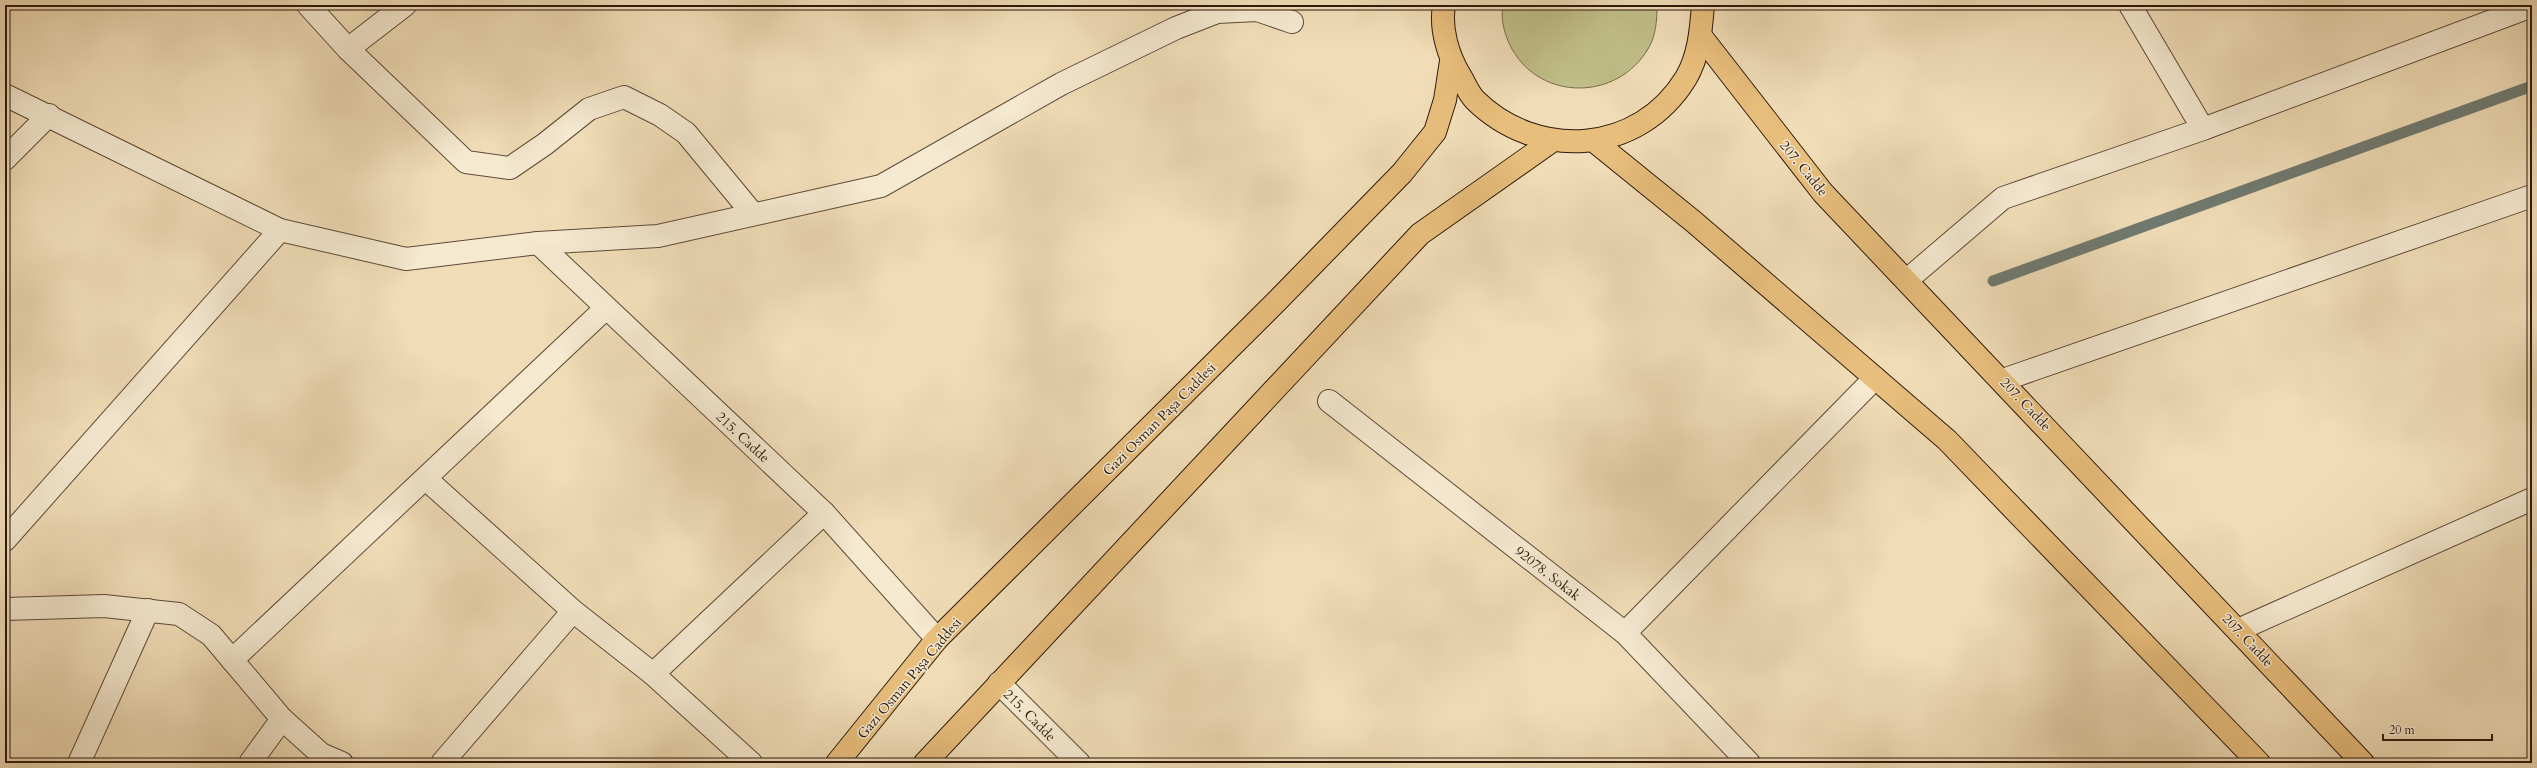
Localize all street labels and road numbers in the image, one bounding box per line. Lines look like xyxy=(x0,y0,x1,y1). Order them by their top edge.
street label: 207. Cadde xyxy=(1775,136,1832,200)
street label: Gazi Osman Paşa Caddesi xyxy=(1099,359,1220,480)
street label: 207. Cadde xyxy=(1996,373,2055,435)
street label: 215. Cadde xyxy=(712,408,774,467)
street label: 92078. Sokak xyxy=(1511,542,1585,605)
street label: 207. Cadde xyxy=(2218,609,2277,671)
street label: Gazi Osman Paşa Caddesi xyxy=(853,614,966,743)
street label: 215. Cadde xyxy=(999,685,1060,746)

